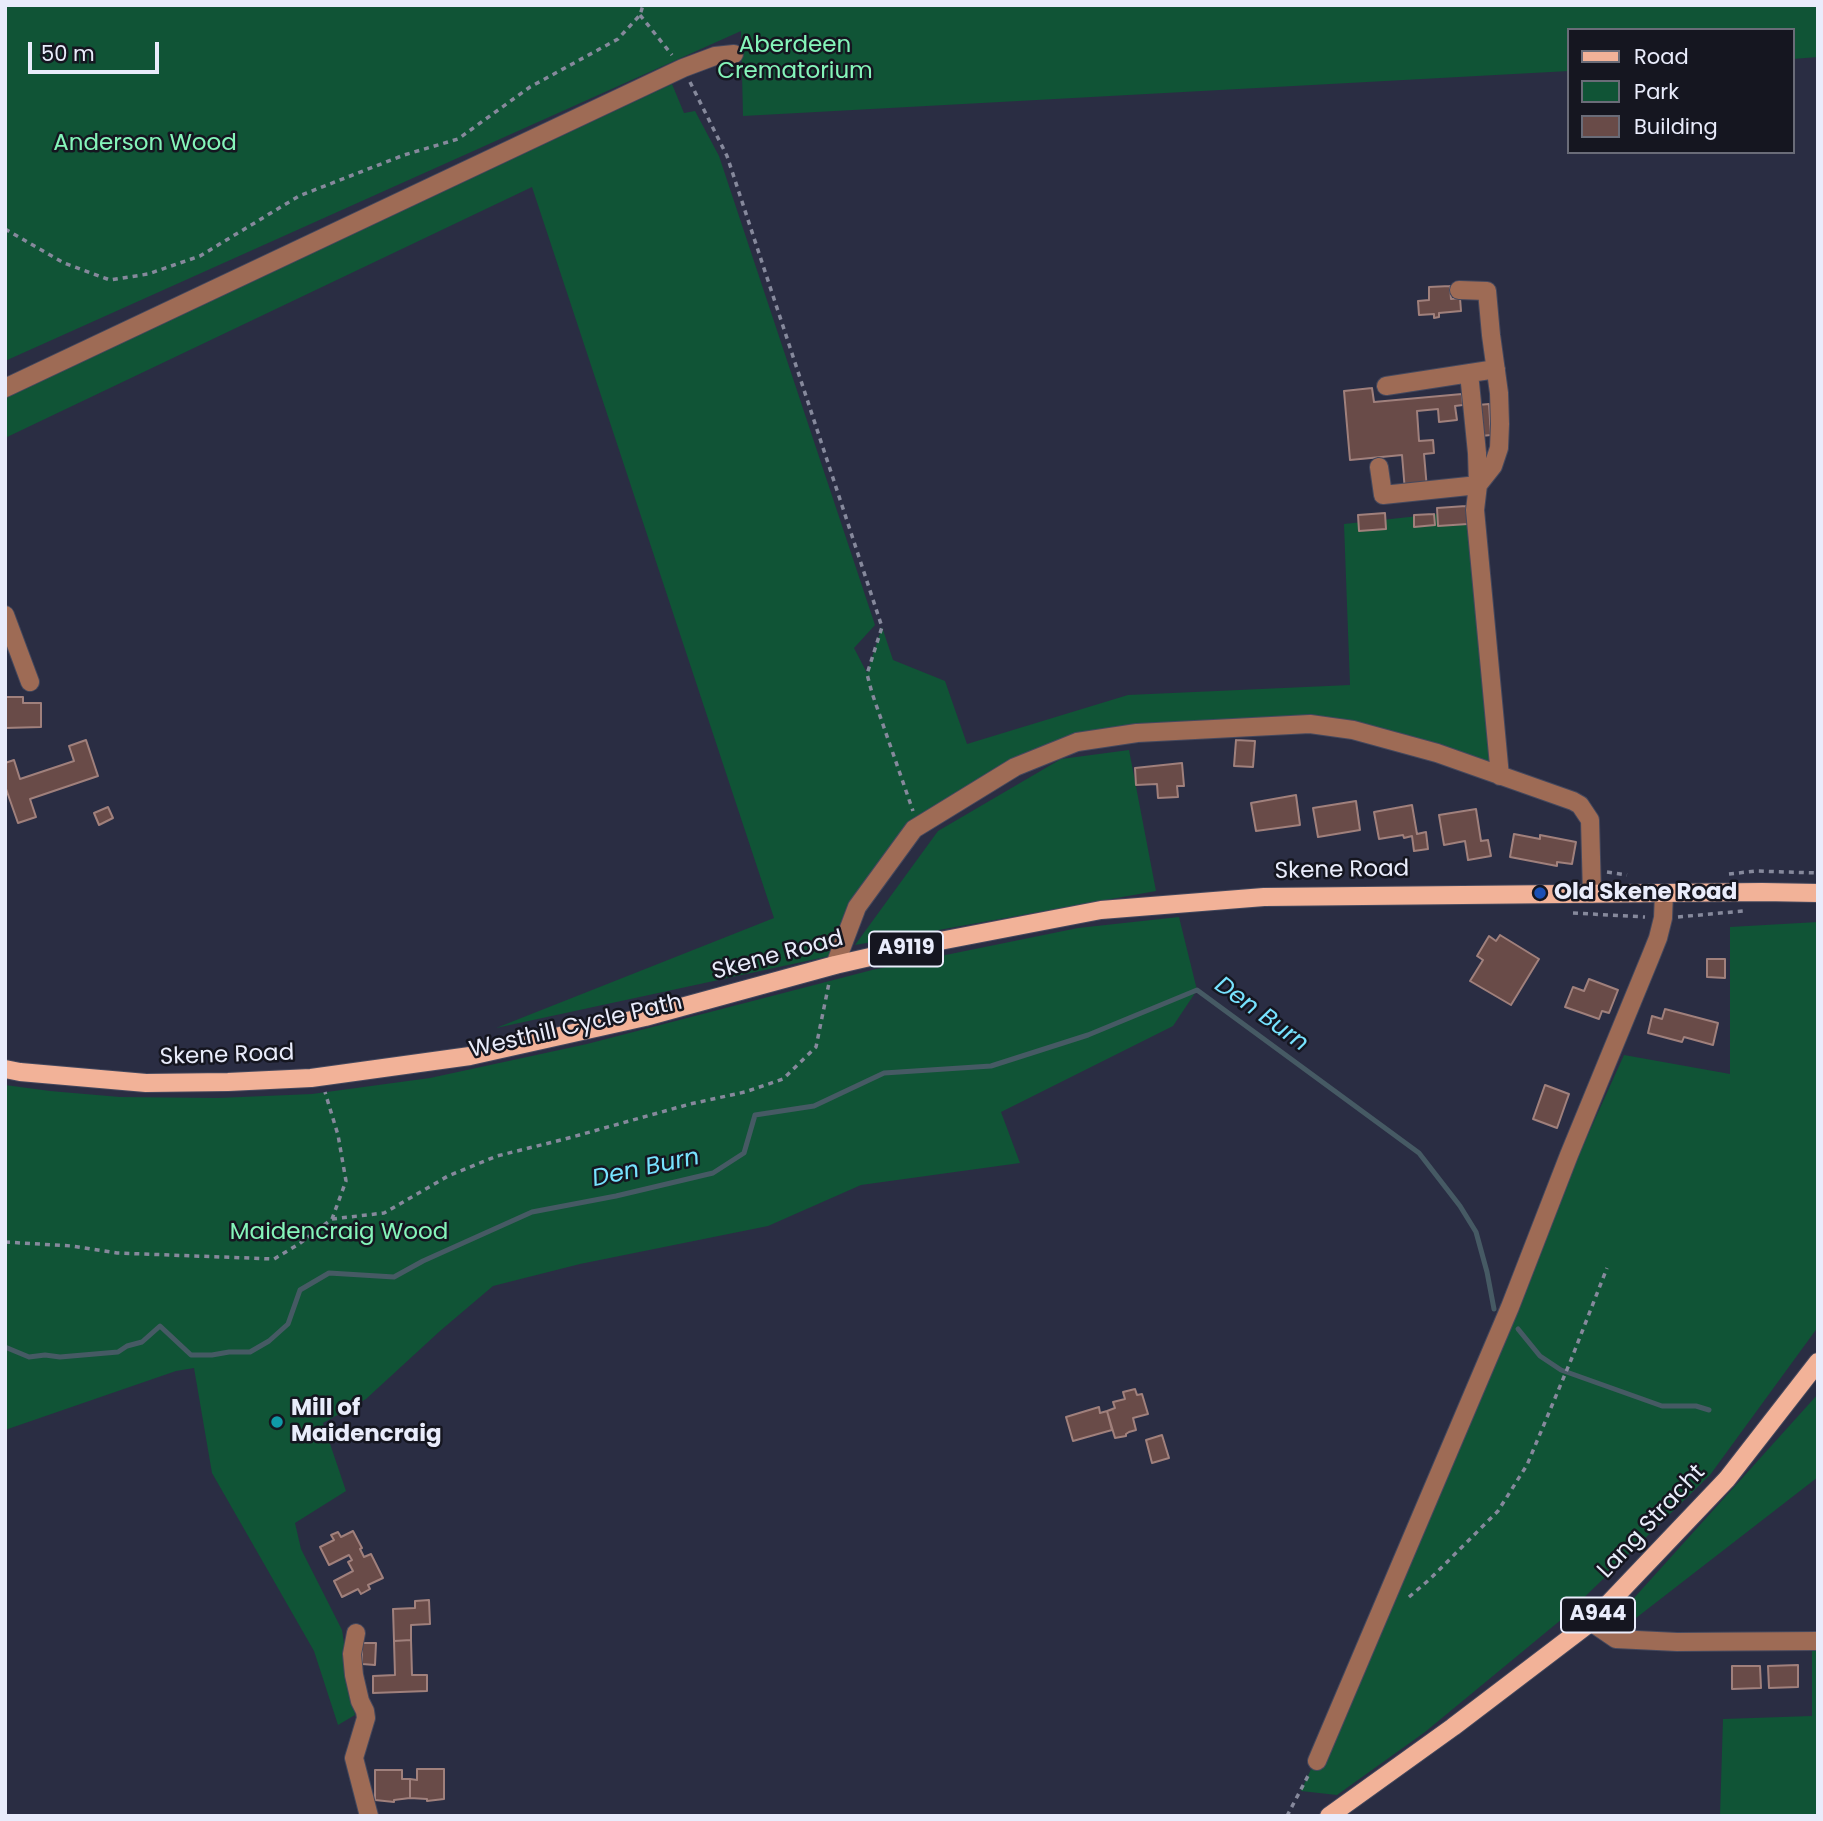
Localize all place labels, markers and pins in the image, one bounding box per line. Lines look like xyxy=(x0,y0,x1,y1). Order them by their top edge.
place label: Old Skene Road xyxy=(1554,879,1737,907)
marker: Old Skene Road xyxy=(1532,885,1548,901)
place label: Mill of Maidencraig xyxy=(291,1395,442,1449)
marker: Mill of Maidencraig xyxy=(269,1414,285,1430)

